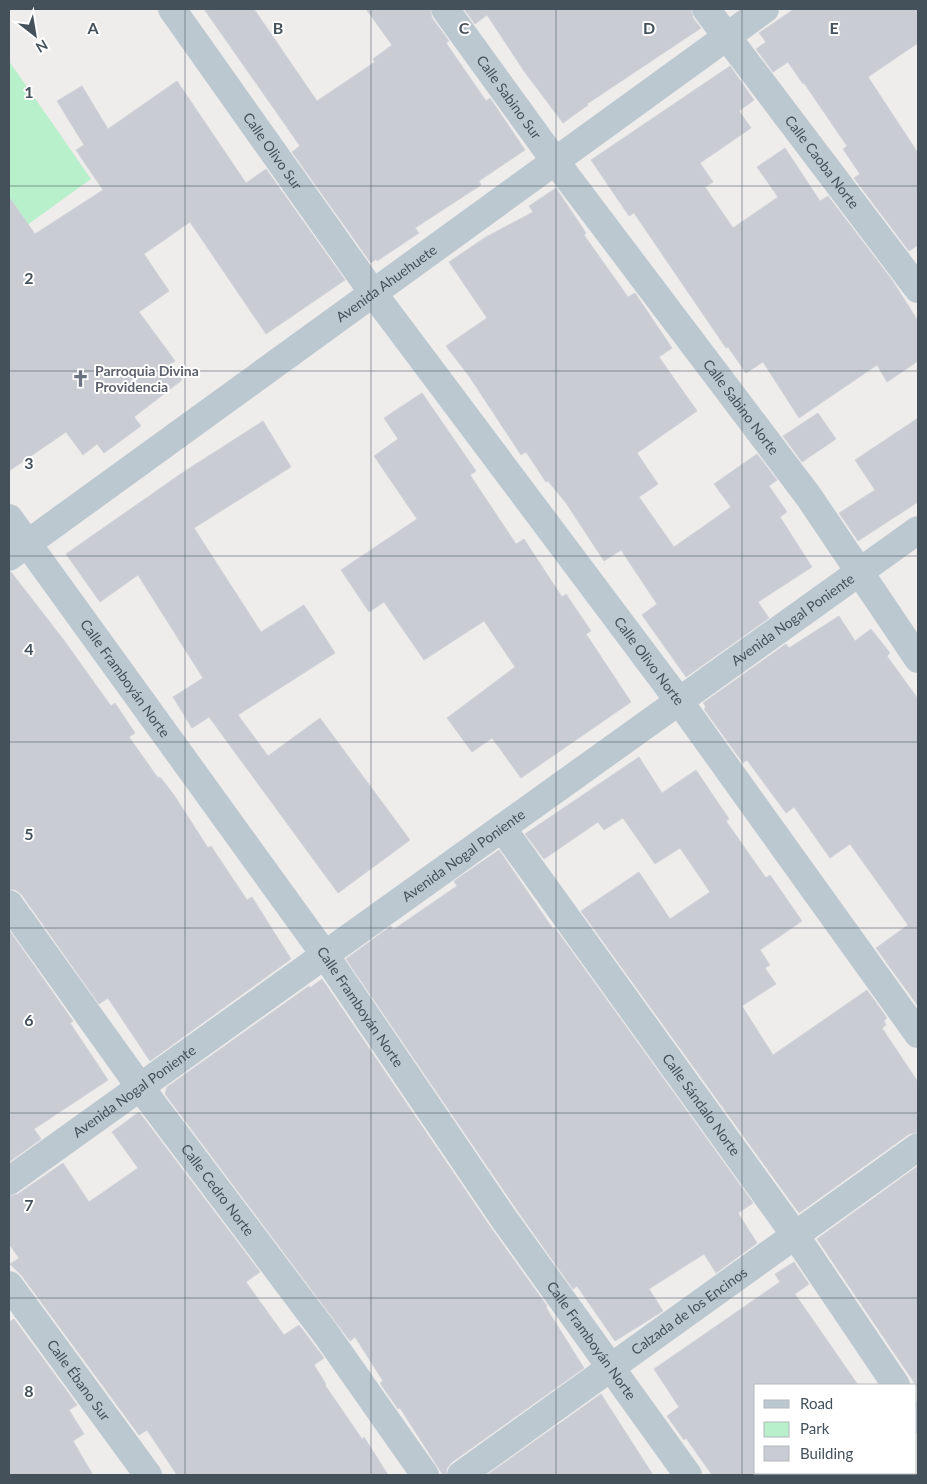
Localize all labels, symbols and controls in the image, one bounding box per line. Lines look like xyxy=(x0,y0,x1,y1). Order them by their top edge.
north arrow xyxy=(10,10,60,60)
text: A xyxy=(86,18,99,37)
text: B xyxy=(273,18,283,37)
text: C xyxy=(459,18,470,37)
text: D xyxy=(643,18,655,37)
text: E xyxy=(829,18,839,37)
text: N xyxy=(33,37,51,57)
street label: Calle Sabino Sur xyxy=(473,52,545,142)
text: 1 xyxy=(24,82,34,101)
street label: Calle Olivo Sur xyxy=(240,109,306,193)
street label: Calle Caoba Norte xyxy=(782,112,863,212)
street label: Avenida Ahuehuete xyxy=(332,241,440,325)
text: 2 xyxy=(24,268,34,287)
street label: Calle Sabino Norte xyxy=(700,356,783,458)
place label: Parroquia Divina Providencia xyxy=(95,362,199,395)
church icon: Parroquia Divina Providencia xyxy=(71,369,91,389)
text: 3 xyxy=(24,453,34,472)
street label: Avenida Nogal Poniente xyxy=(728,570,857,669)
street label: Calle Olivo Norte xyxy=(611,613,688,708)
street label: Calle Framboyán Norte xyxy=(77,616,174,741)
text: 4 xyxy=(24,639,34,658)
street label: Avenida Nogal Poniente xyxy=(398,805,528,905)
text: 5 xyxy=(24,824,34,843)
street label: Calle Framboyán Norte xyxy=(314,943,407,1070)
text: 6 xyxy=(24,1010,34,1029)
street label: Avenida Nogal Poniente xyxy=(69,1041,199,1141)
street label: Calle Sándalo Norte xyxy=(659,1050,744,1159)
street label: Calle Cedro Norte xyxy=(178,1140,258,1239)
text: 7 xyxy=(24,1195,34,1214)
street label: Calzada de los Encinos xyxy=(628,1263,750,1358)
street label: Calle Framboyán Norte xyxy=(544,1278,640,1403)
street label: Calle Ébano Sur xyxy=(44,1336,114,1424)
text: 8 xyxy=(24,1381,34,1400)
legend xyxy=(754,1384,917,1474)
text: Road xyxy=(800,1394,833,1412)
text: Park xyxy=(800,1419,830,1437)
text: Building xyxy=(800,1444,853,1462)

